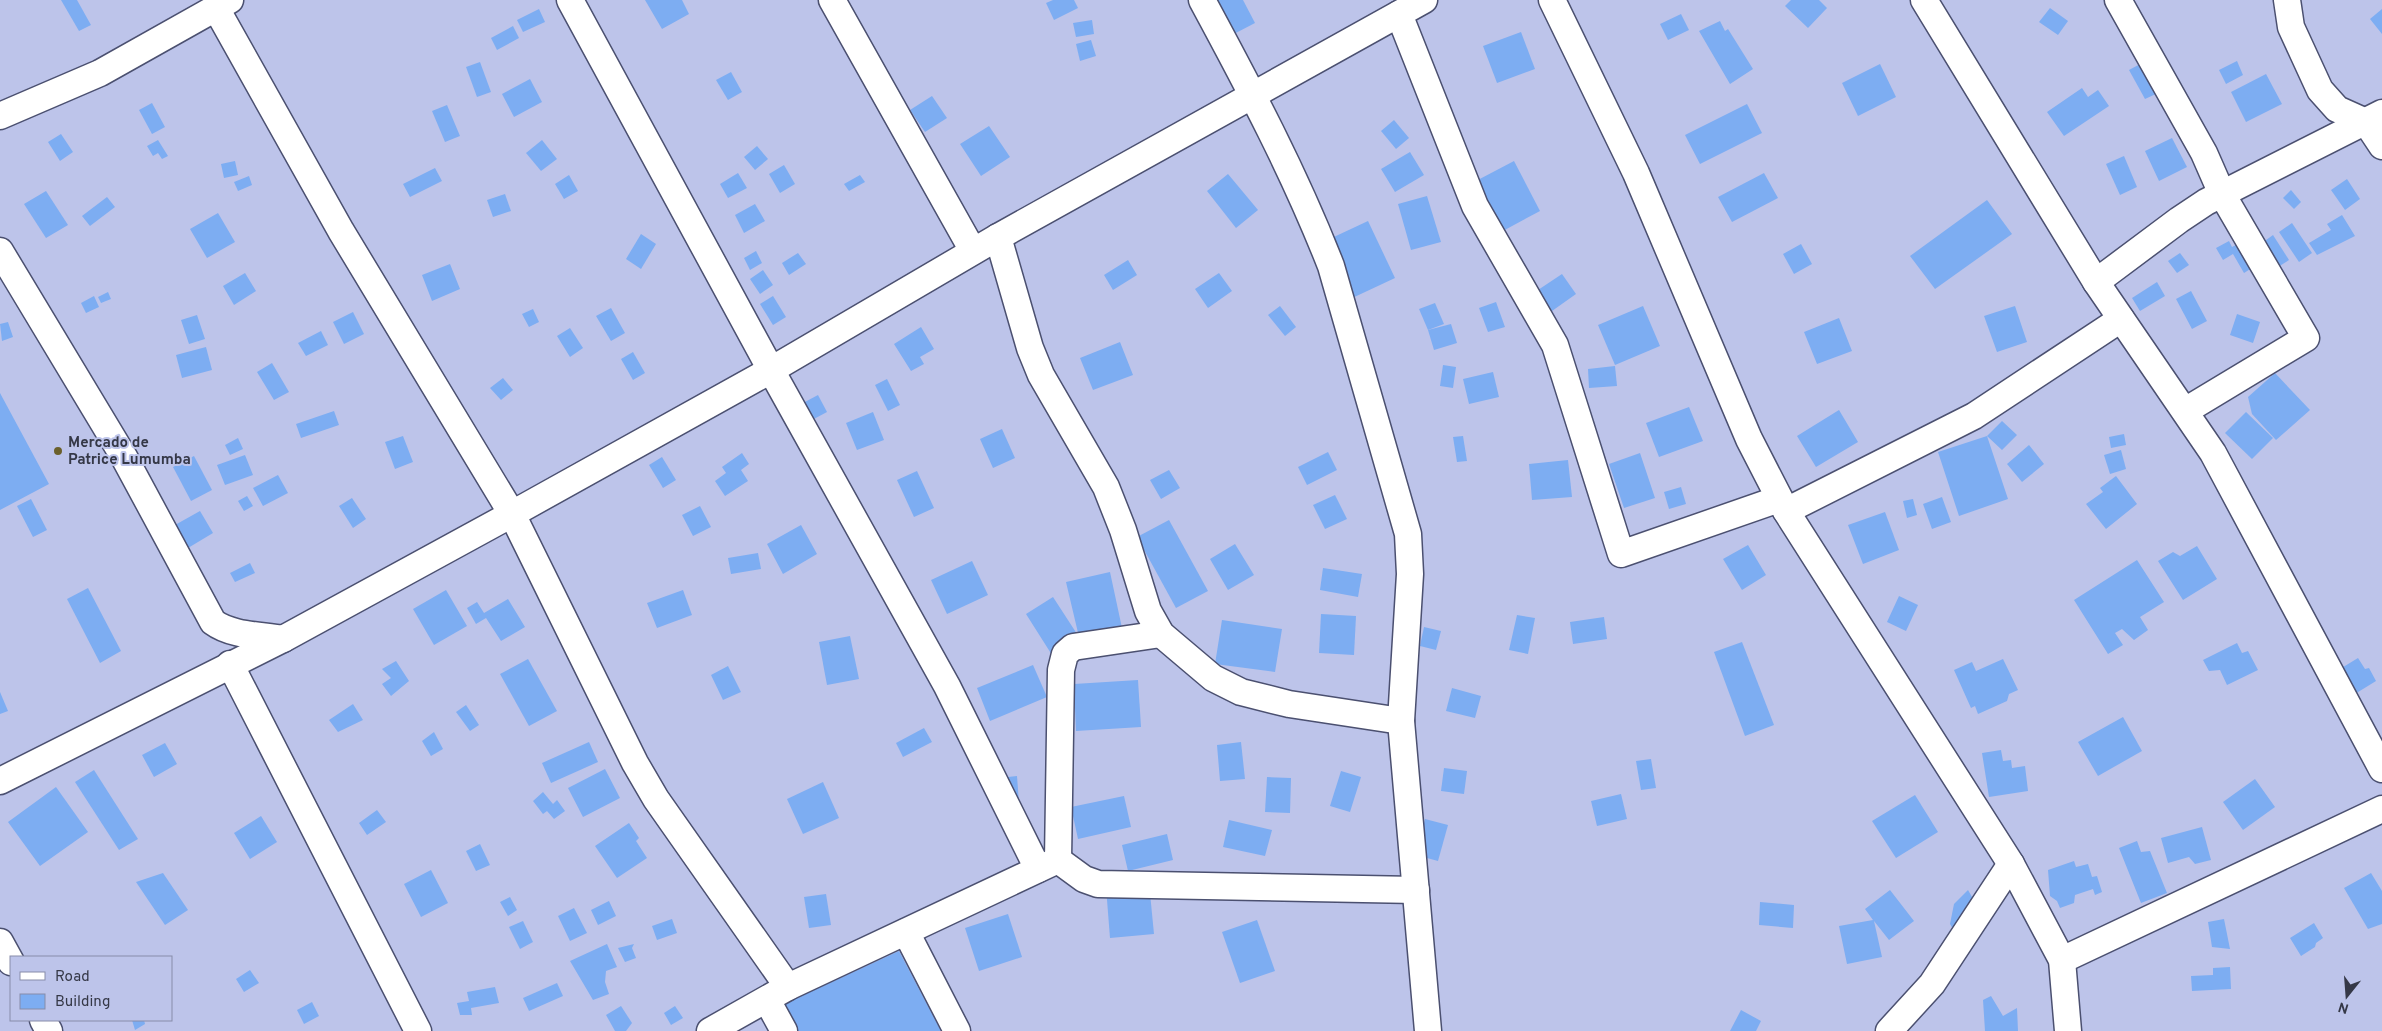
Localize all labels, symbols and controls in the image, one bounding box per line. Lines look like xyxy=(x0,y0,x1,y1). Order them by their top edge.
place label: Mercado de Patrice Lumumba xyxy=(68,434,191,470)
marker: Mercado de Patrice Lumumba xyxy=(52,445,64,457)
legend xyxy=(10,956,172,1021)
text: Road xyxy=(55,968,90,987)
north arrow xyxy=(2322,971,2372,1021)
text: Building xyxy=(55,993,110,1012)
text: N xyxy=(2336,997,2351,1017)

